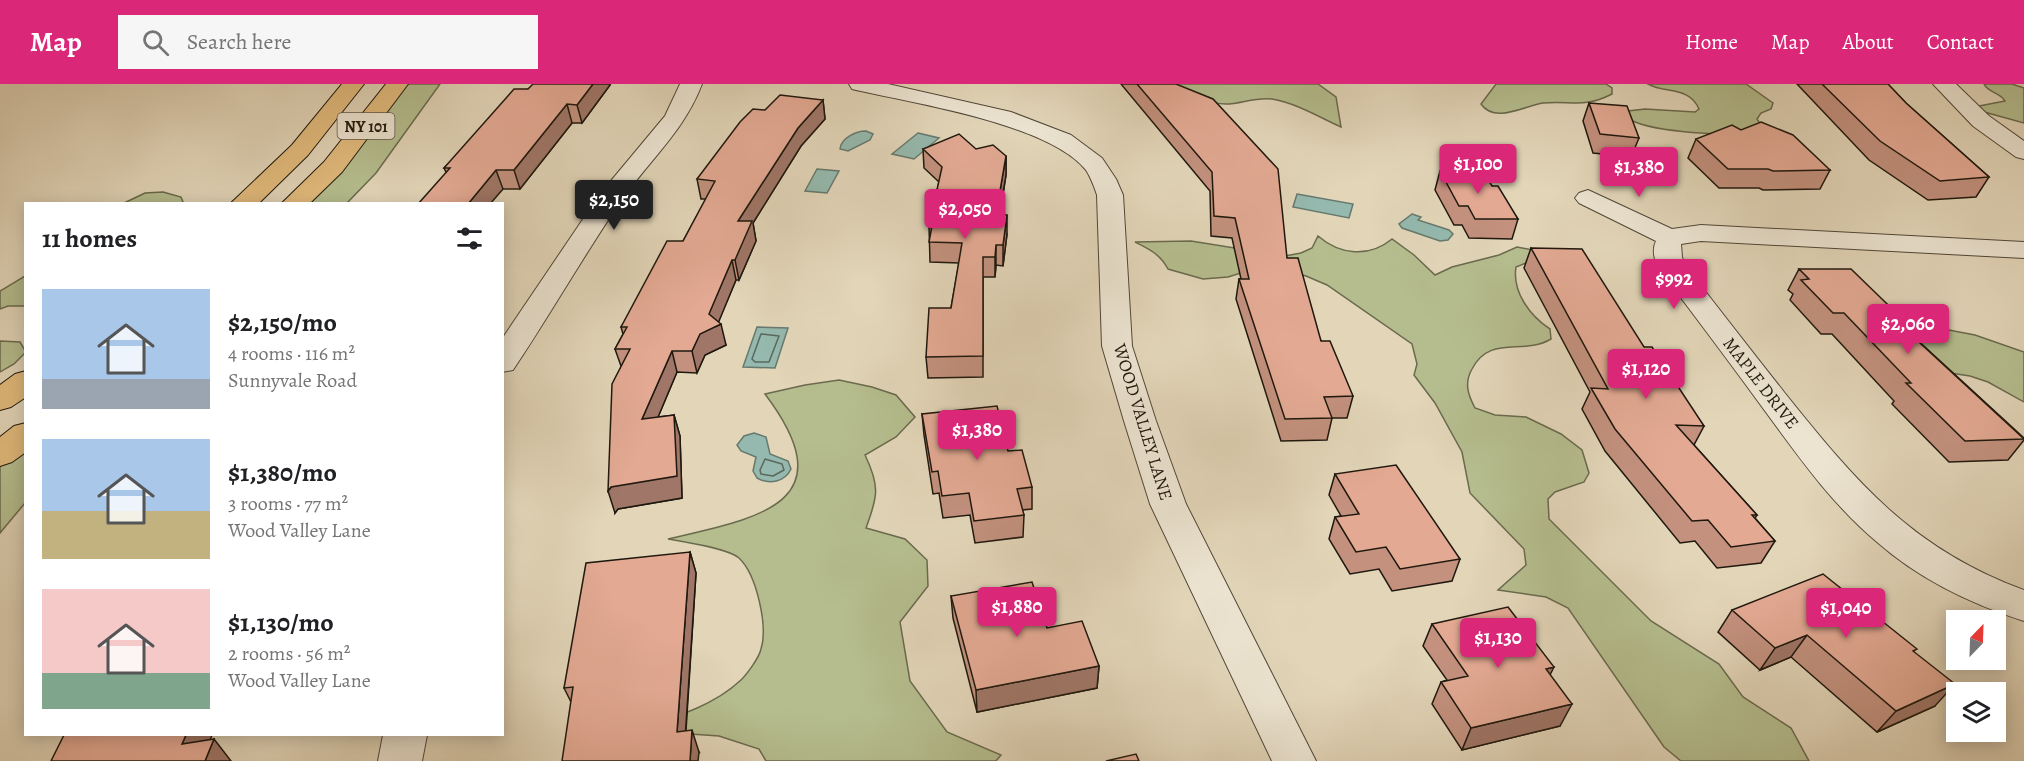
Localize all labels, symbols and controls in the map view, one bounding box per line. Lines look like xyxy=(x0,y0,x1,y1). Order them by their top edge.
search box xyxy=(118,15,538,69)
text: Map xyxy=(30,23,82,61)
icon: search xyxy=(139,26,172,59)
text: Search here xyxy=(187,27,291,57)
text: Home xyxy=(1685,28,1738,56)
text: Map xyxy=(1771,28,1809,56)
text: About xyxy=(1842,28,1894,56)
text: Contact xyxy=(1927,28,1994,56)
road number: NY 101 xyxy=(338,113,394,139)
pin: $1,100 xyxy=(1429,144,1527,195)
pin: $1,380 xyxy=(1590,147,1688,198)
text: $1,100 xyxy=(1453,150,1503,177)
text: $1,380 xyxy=(1614,153,1664,180)
pin: $2,150 xyxy=(565,180,663,231)
text: $2,150 xyxy=(589,186,639,213)
pin: $2,050 xyxy=(916,189,1014,240)
text: $2,050 xyxy=(938,195,992,222)
text: 11 homes xyxy=(42,221,137,256)
icon: filters xyxy=(453,222,486,255)
pin: $992 xyxy=(1638,259,1710,310)
text: $992 xyxy=(1655,265,1693,292)
pin: $2,060 xyxy=(1859,304,1957,355)
text: $2,150/mo xyxy=(228,305,337,340)
text: $2,060 xyxy=(1881,310,1935,337)
icon: home xyxy=(90,313,162,385)
street label: MAPLE DRIVE xyxy=(1718,332,1804,434)
text: 4 rooms · 116 m² xyxy=(228,340,355,367)
street label: WOOD VALLEY LANE xyxy=(1107,340,1178,503)
pin: $1,120 xyxy=(1597,349,1695,400)
text: $1,120 xyxy=(1622,355,1670,382)
text: Sunnyvale Road xyxy=(228,367,357,394)
pin: $1,380 xyxy=(928,410,1026,461)
text: $1,380 xyxy=(952,416,1002,443)
text: $1,380/mo xyxy=(228,455,337,490)
icon: home xyxy=(90,463,162,535)
text: 3 rooms · 77 m² xyxy=(228,490,348,517)
text: Wood Valley Lane xyxy=(228,517,371,544)
pin: $1,880 xyxy=(968,587,1066,638)
pin: $1,040 xyxy=(1797,588,1895,639)
text: $1,880 xyxy=(991,593,1043,620)
text: $1,040 xyxy=(1820,594,1872,621)
text: $1,130/mo xyxy=(228,605,334,640)
north arrow xyxy=(1946,610,2006,670)
map controls xyxy=(1946,610,2006,742)
icon: home xyxy=(90,613,162,685)
pin: $1,130 xyxy=(1449,618,1547,669)
text: $1,130 xyxy=(1474,624,1522,651)
text: 2 rooms · 56 m² xyxy=(228,640,350,667)
text: Wood Valley Lane xyxy=(228,667,371,694)
button: layers xyxy=(1946,682,2006,742)

